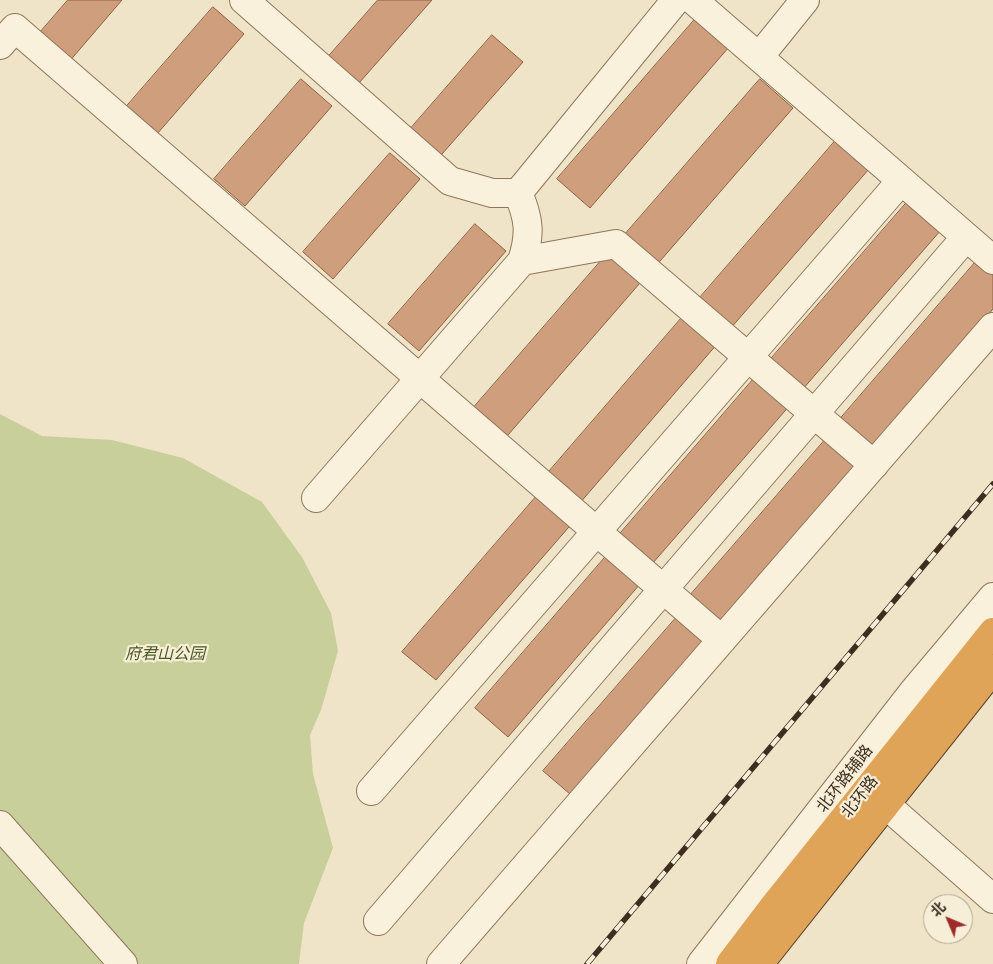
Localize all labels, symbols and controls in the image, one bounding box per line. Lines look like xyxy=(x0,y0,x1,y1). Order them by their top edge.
park label: 府君山公园 xyxy=(125,644,205,664)
street label: 北环路辅路 xyxy=(813,742,877,816)
street label: 北环路 xyxy=(838,772,882,822)
north arrow xyxy=(923,894,973,944)
text: 北 xyxy=(927,898,949,920)

